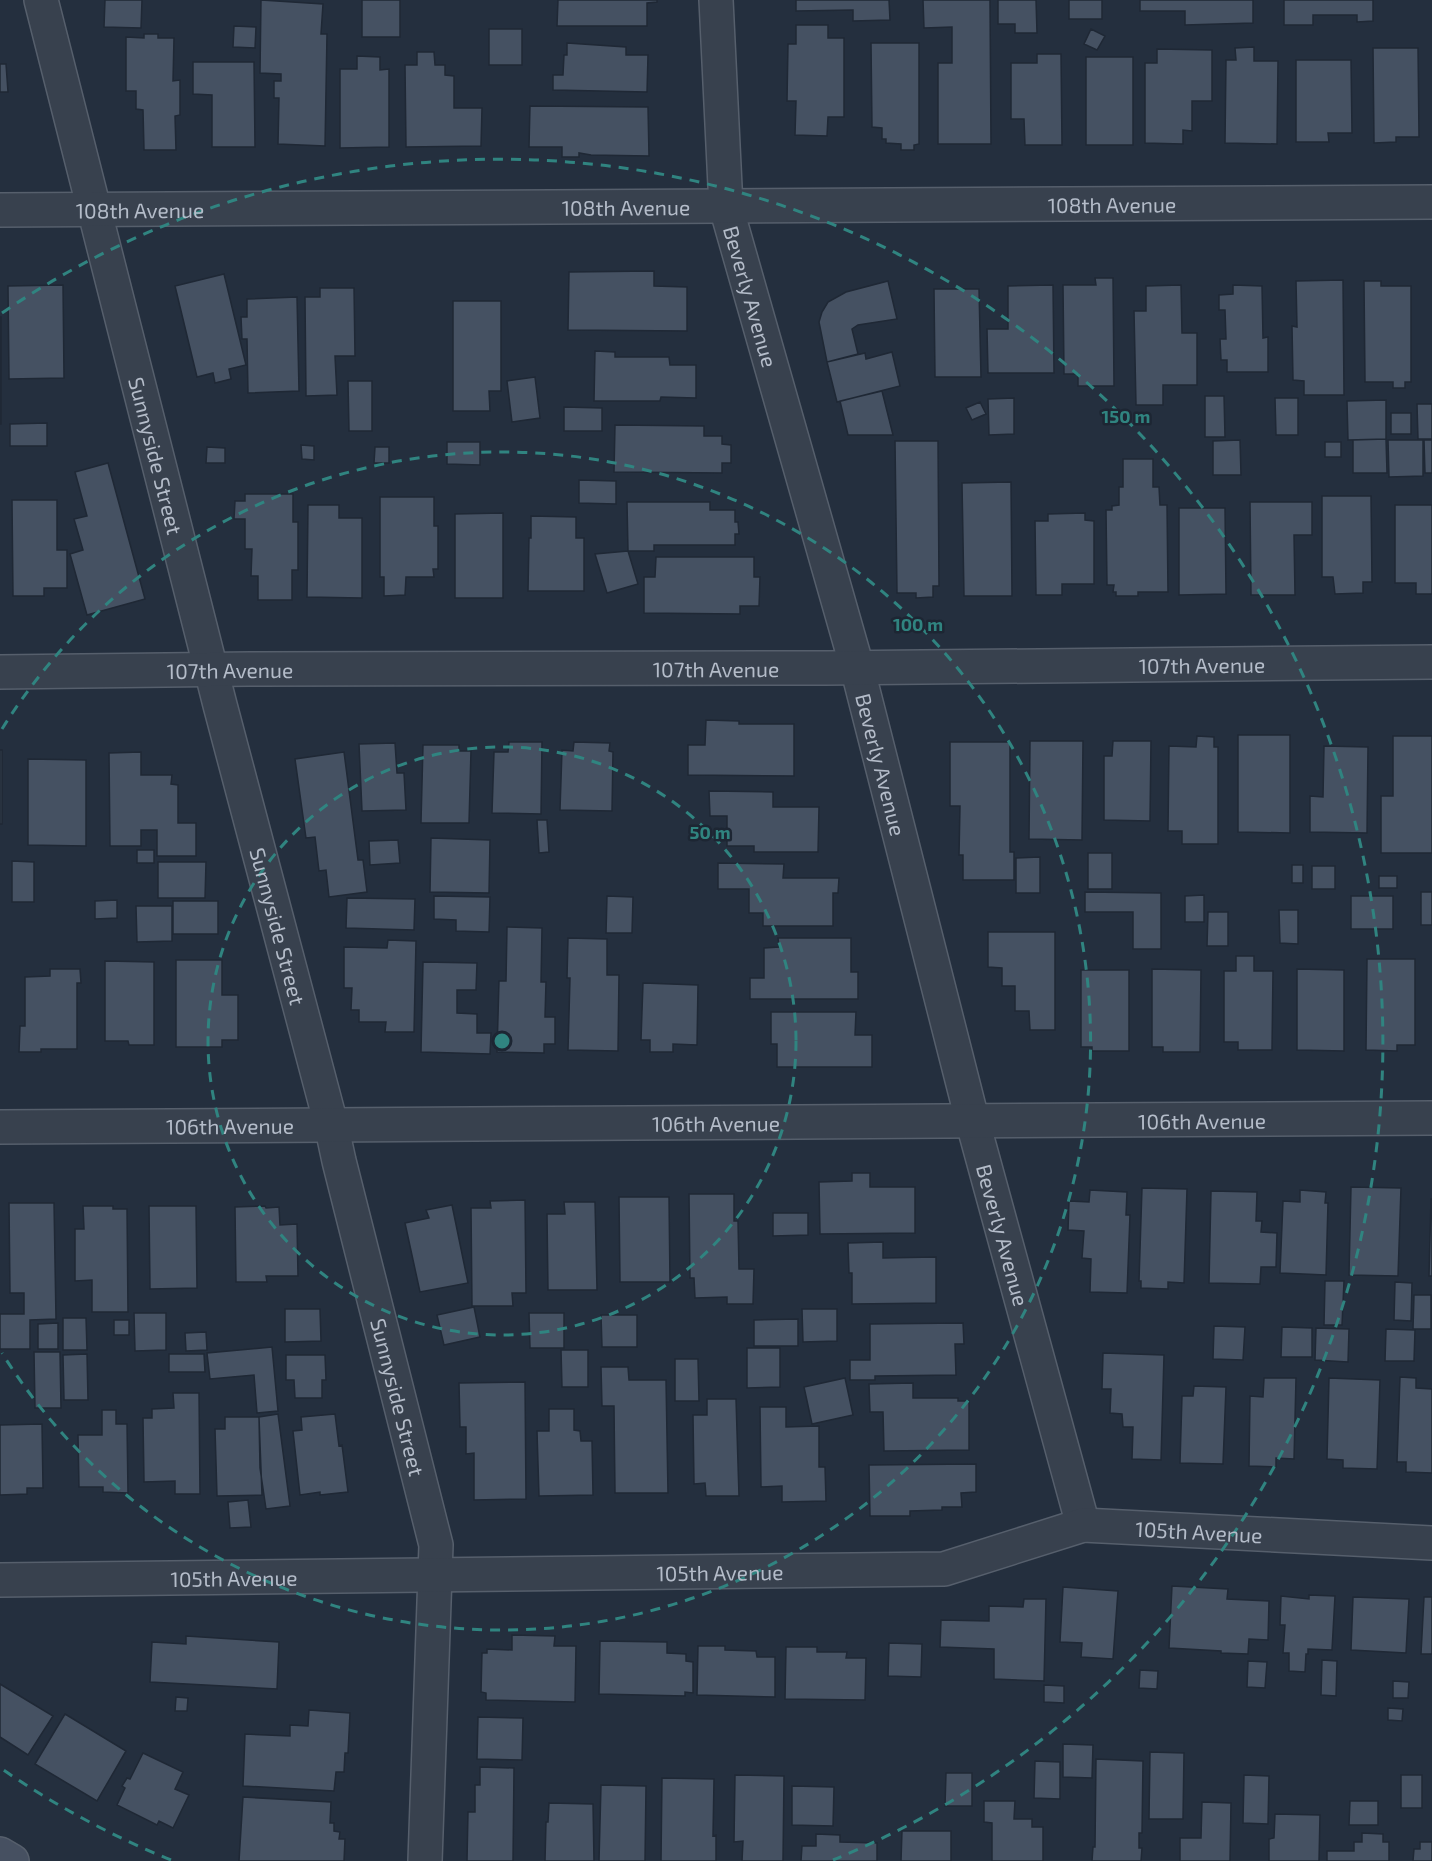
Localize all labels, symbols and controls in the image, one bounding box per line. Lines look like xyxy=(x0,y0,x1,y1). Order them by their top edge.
street label: 108th Avenue xyxy=(1048,191,1176,217)
street label: 108th Avenue xyxy=(562,194,690,219)
street label: 108th Avenue xyxy=(76,196,204,222)
street label: Beverly Avenue xyxy=(719,223,783,370)
street label: Sunnyside Street xyxy=(125,374,189,537)
text: 150 m xyxy=(1102,405,1150,427)
text: 100 m xyxy=(893,613,943,635)
street label: 107th Avenue xyxy=(1139,651,1265,677)
street label: 107th Avenue xyxy=(167,656,293,682)
street label: 107th Avenue xyxy=(653,656,779,681)
street label: Beverly Avenue xyxy=(852,691,912,838)
text: 50 m xyxy=(689,821,731,843)
street label: Sunnyside Street xyxy=(246,845,311,1007)
centre of rings xyxy=(492,1031,512,1051)
street label: 106th Avenue xyxy=(1138,1107,1266,1133)
street label: 106th Avenue xyxy=(652,1110,780,1135)
street label: 106th Avenue xyxy=(166,1112,294,1138)
street label: Beverly Avenue xyxy=(972,1161,1035,1309)
street label: Sunnyside Street xyxy=(367,1316,430,1478)
street label: 105th Avenue xyxy=(1135,1515,1263,1547)
street label: 105th Avenue xyxy=(656,1558,784,1585)
street label: 105th Avenue xyxy=(170,1564,298,1591)

